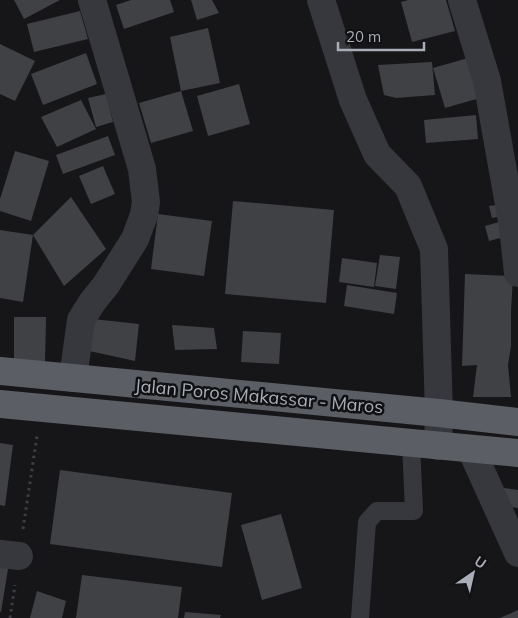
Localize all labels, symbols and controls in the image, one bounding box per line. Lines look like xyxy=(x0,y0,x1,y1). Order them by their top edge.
scale bar xyxy=(338,20,424,52)
text: 20 m xyxy=(346,27,381,46)
street label: Jalan Poros Makassar - Maros xyxy=(134,374,384,418)
north arrow xyxy=(448,548,498,598)
text: U xyxy=(471,552,490,573)

